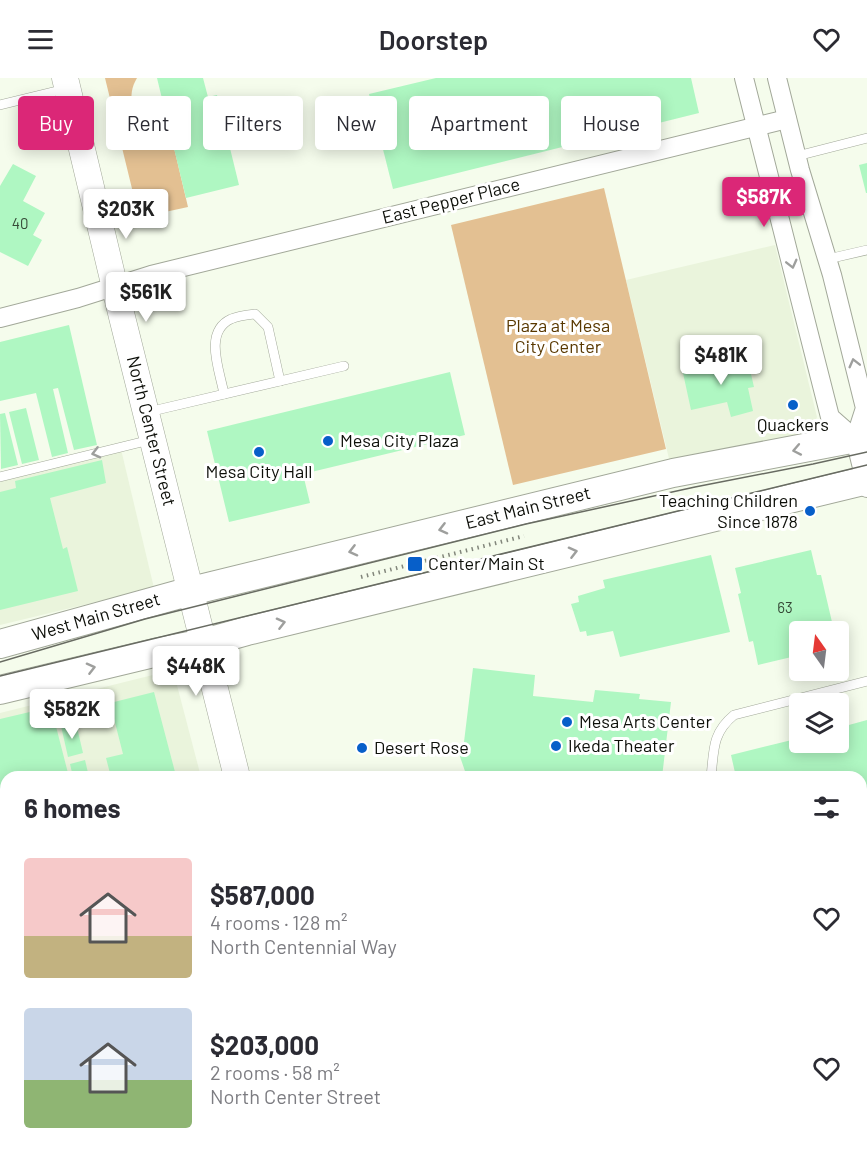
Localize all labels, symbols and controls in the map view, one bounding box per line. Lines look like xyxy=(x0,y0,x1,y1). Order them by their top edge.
icon: menu xyxy=(24,23,57,56)
text: Doorstep xyxy=(379,23,488,55)
icon: heart xyxy=(810,23,843,56)
chip: Buy xyxy=(18,96,94,150)
chip: Rent xyxy=(106,96,191,150)
chip: Filters xyxy=(203,96,303,150)
chip: New xyxy=(315,96,397,150)
chip: Apartment xyxy=(409,96,549,150)
chip: House xyxy=(561,96,661,150)
street label: East Pepper Place xyxy=(380,172,522,228)
pin: $587K xyxy=(722,177,806,228)
text: $587K xyxy=(736,184,792,208)
pin: $203K xyxy=(84,189,168,240)
text: $203K xyxy=(97,196,155,220)
house number: 40 xyxy=(12,214,28,232)
one-way arrow xyxy=(785,259,798,269)
pin: $561K xyxy=(104,272,188,323)
text: $561K xyxy=(120,279,172,303)
park label: Plaza at Mesa City Center xyxy=(506,314,610,357)
pin: $481K xyxy=(679,335,763,386)
text: $481K xyxy=(694,342,748,366)
street label: North Center Street xyxy=(123,353,181,508)
one-way arrow xyxy=(848,358,861,368)
marker: Quackers xyxy=(786,398,800,412)
place label: Quackers xyxy=(757,413,829,435)
place label: Mesa City Plaza xyxy=(340,429,459,451)
marker: Mesa City Plaza xyxy=(321,434,335,448)
one-way arrow xyxy=(793,443,803,456)
one-way arrow xyxy=(91,445,101,458)
marker: Mesa City Hall xyxy=(252,445,266,459)
place label: Mesa City Hall xyxy=(206,460,312,482)
street label: East Main Street xyxy=(463,481,593,533)
place label: Teaching Children Since 1878 xyxy=(659,489,798,532)
marker: Teaching Children Since 1878 xyxy=(803,504,817,518)
one-way arrow xyxy=(438,521,448,534)
one-way arrow xyxy=(348,544,358,557)
one-way arrow xyxy=(567,547,577,560)
place label: Center/Main St xyxy=(428,552,545,574)
marker: Center/Main St xyxy=(406,555,424,573)
street label: West Main Street xyxy=(29,587,162,645)
house number: 63 xyxy=(777,598,793,616)
one-way arrow xyxy=(276,617,286,630)
north arrow xyxy=(789,621,849,681)
map controls xyxy=(789,621,849,753)
pin: $448K xyxy=(154,646,238,697)
text: $448K xyxy=(167,653,225,677)
one-way arrow xyxy=(86,663,96,676)
pin: $582K xyxy=(30,689,114,740)
button: layers xyxy=(789,693,849,753)
text: $582K xyxy=(44,696,100,720)
place label: Mesa Arts Center xyxy=(579,710,712,732)
marker: Mesa Arts Center xyxy=(560,715,574,729)
place label: Ikeda Theater xyxy=(568,734,675,756)
place label: Desert Rose xyxy=(374,736,469,758)
marker: Ikeda Theater xyxy=(549,739,563,753)
marker: Desert Rose xyxy=(355,741,369,755)
icon: filters xyxy=(810,791,843,824)
text: 6 homes xyxy=(24,792,121,823)
text: $587,000 xyxy=(210,879,315,910)
icon: home xyxy=(72,882,144,954)
icon: heart xyxy=(810,902,843,935)
text: 4 rooms · 128 m² xyxy=(210,910,348,934)
text: North Centennial Way xyxy=(210,934,397,958)
text: $203,000 xyxy=(210,1029,319,1060)
icon: home xyxy=(72,1032,144,1104)
icon: heart xyxy=(810,1052,843,1085)
text: 2 rooms · 58 m² xyxy=(210,1060,340,1084)
text: North Center Street xyxy=(210,1084,381,1108)

